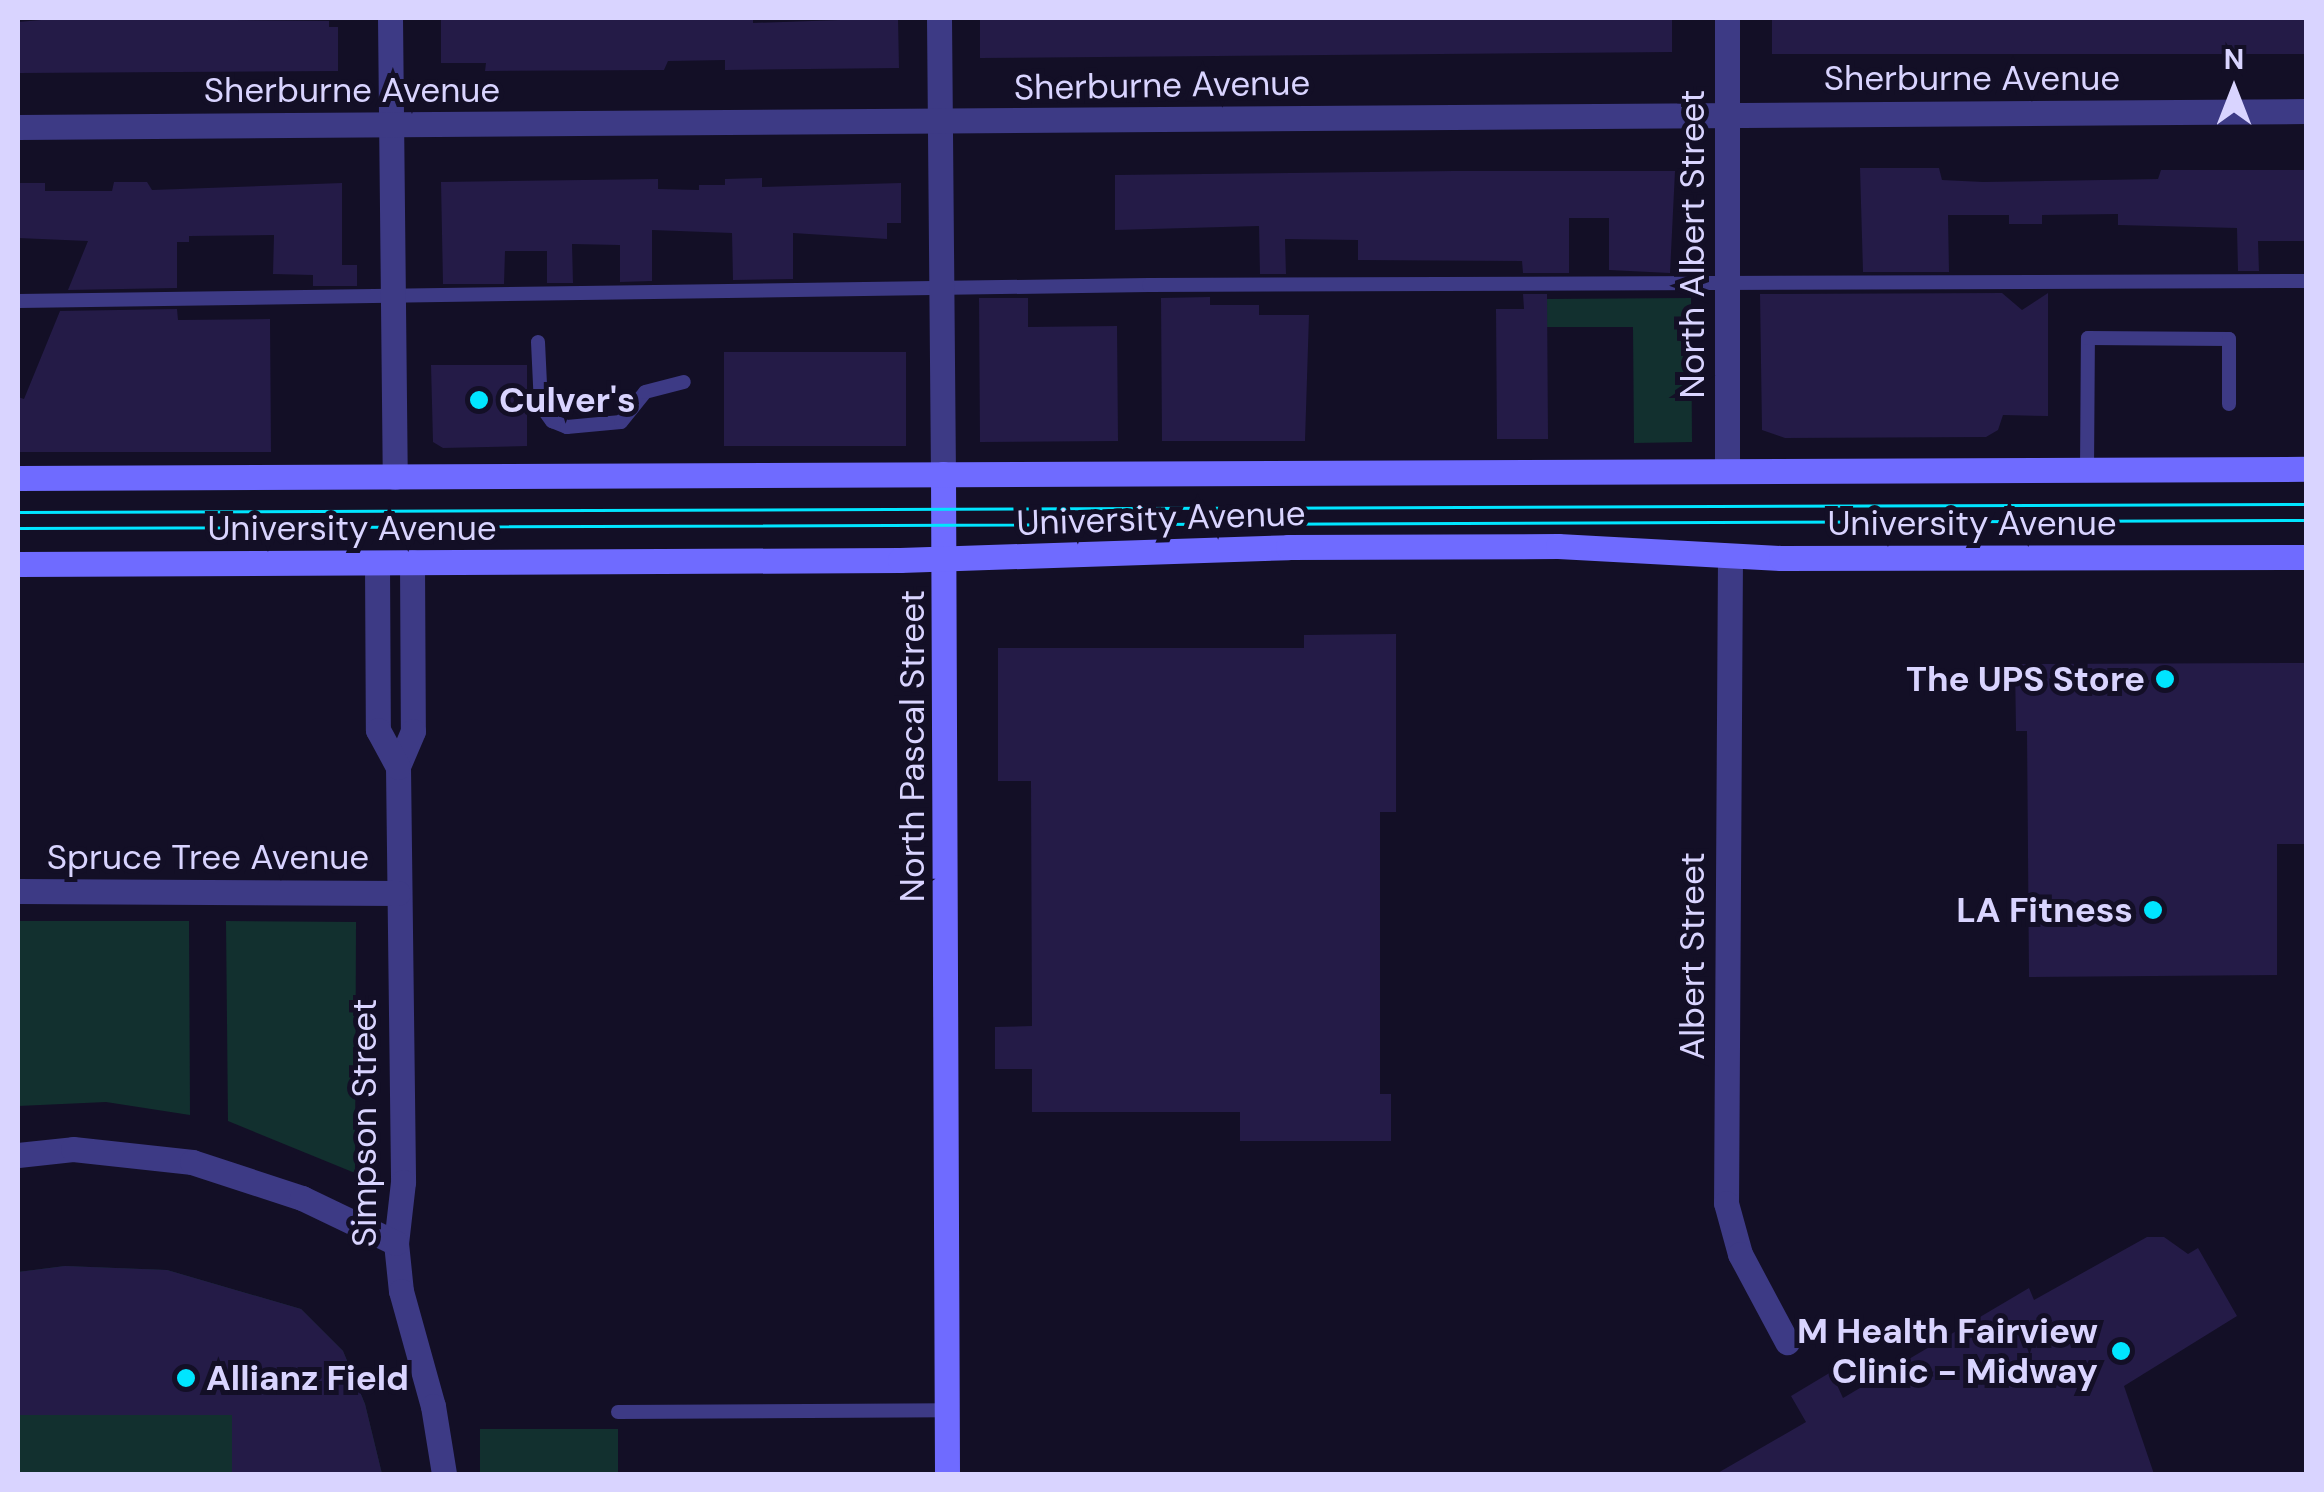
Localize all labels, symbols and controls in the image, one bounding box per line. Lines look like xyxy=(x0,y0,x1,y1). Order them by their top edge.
north arrow xyxy=(2184,40,2284,140)
text: N xyxy=(2224,41,2244,78)
street label: Sherburne Avenue xyxy=(1824,57,2120,99)
street label: Sherburne Avenue xyxy=(1013,61,1311,109)
street label: Sherburne Avenue xyxy=(204,69,500,111)
street label: North Albert Street xyxy=(1671,89,1713,399)
place label: Culver's xyxy=(499,379,636,421)
marker: Culver's xyxy=(468,389,490,411)
street label: University Avenue xyxy=(1016,492,1306,544)
street label: University Avenue xyxy=(1827,502,2117,544)
street label: University Avenue xyxy=(207,507,497,549)
street label: North Pascal Street xyxy=(891,590,933,902)
place label: The UPS Store xyxy=(1906,658,2145,700)
marker: The UPS Store xyxy=(2154,668,2176,690)
street label: Spruce Tree Avenue xyxy=(47,836,369,878)
street label: Albert Street xyxy=(1671,852,1713,1060)
place label: LA Fitness xyxy=(1956,889,2133,931)
marker: LA Fitness xyxy=(2142,899,2164,921)
street label: Simpson Street xyxy=(343,999,385,1247)
place label: M Health Fairview Clinic - Midway xyxy=(1797,1310,2098,1392)
marker: M Health Fairview Clinic - Midway xyxy=(2108,1338,2134,1364)
place label: Allianz Field xyxy=(206,1357,409,1399)
marker: Allianz Field xyxy=(175,1367,197,1389)

